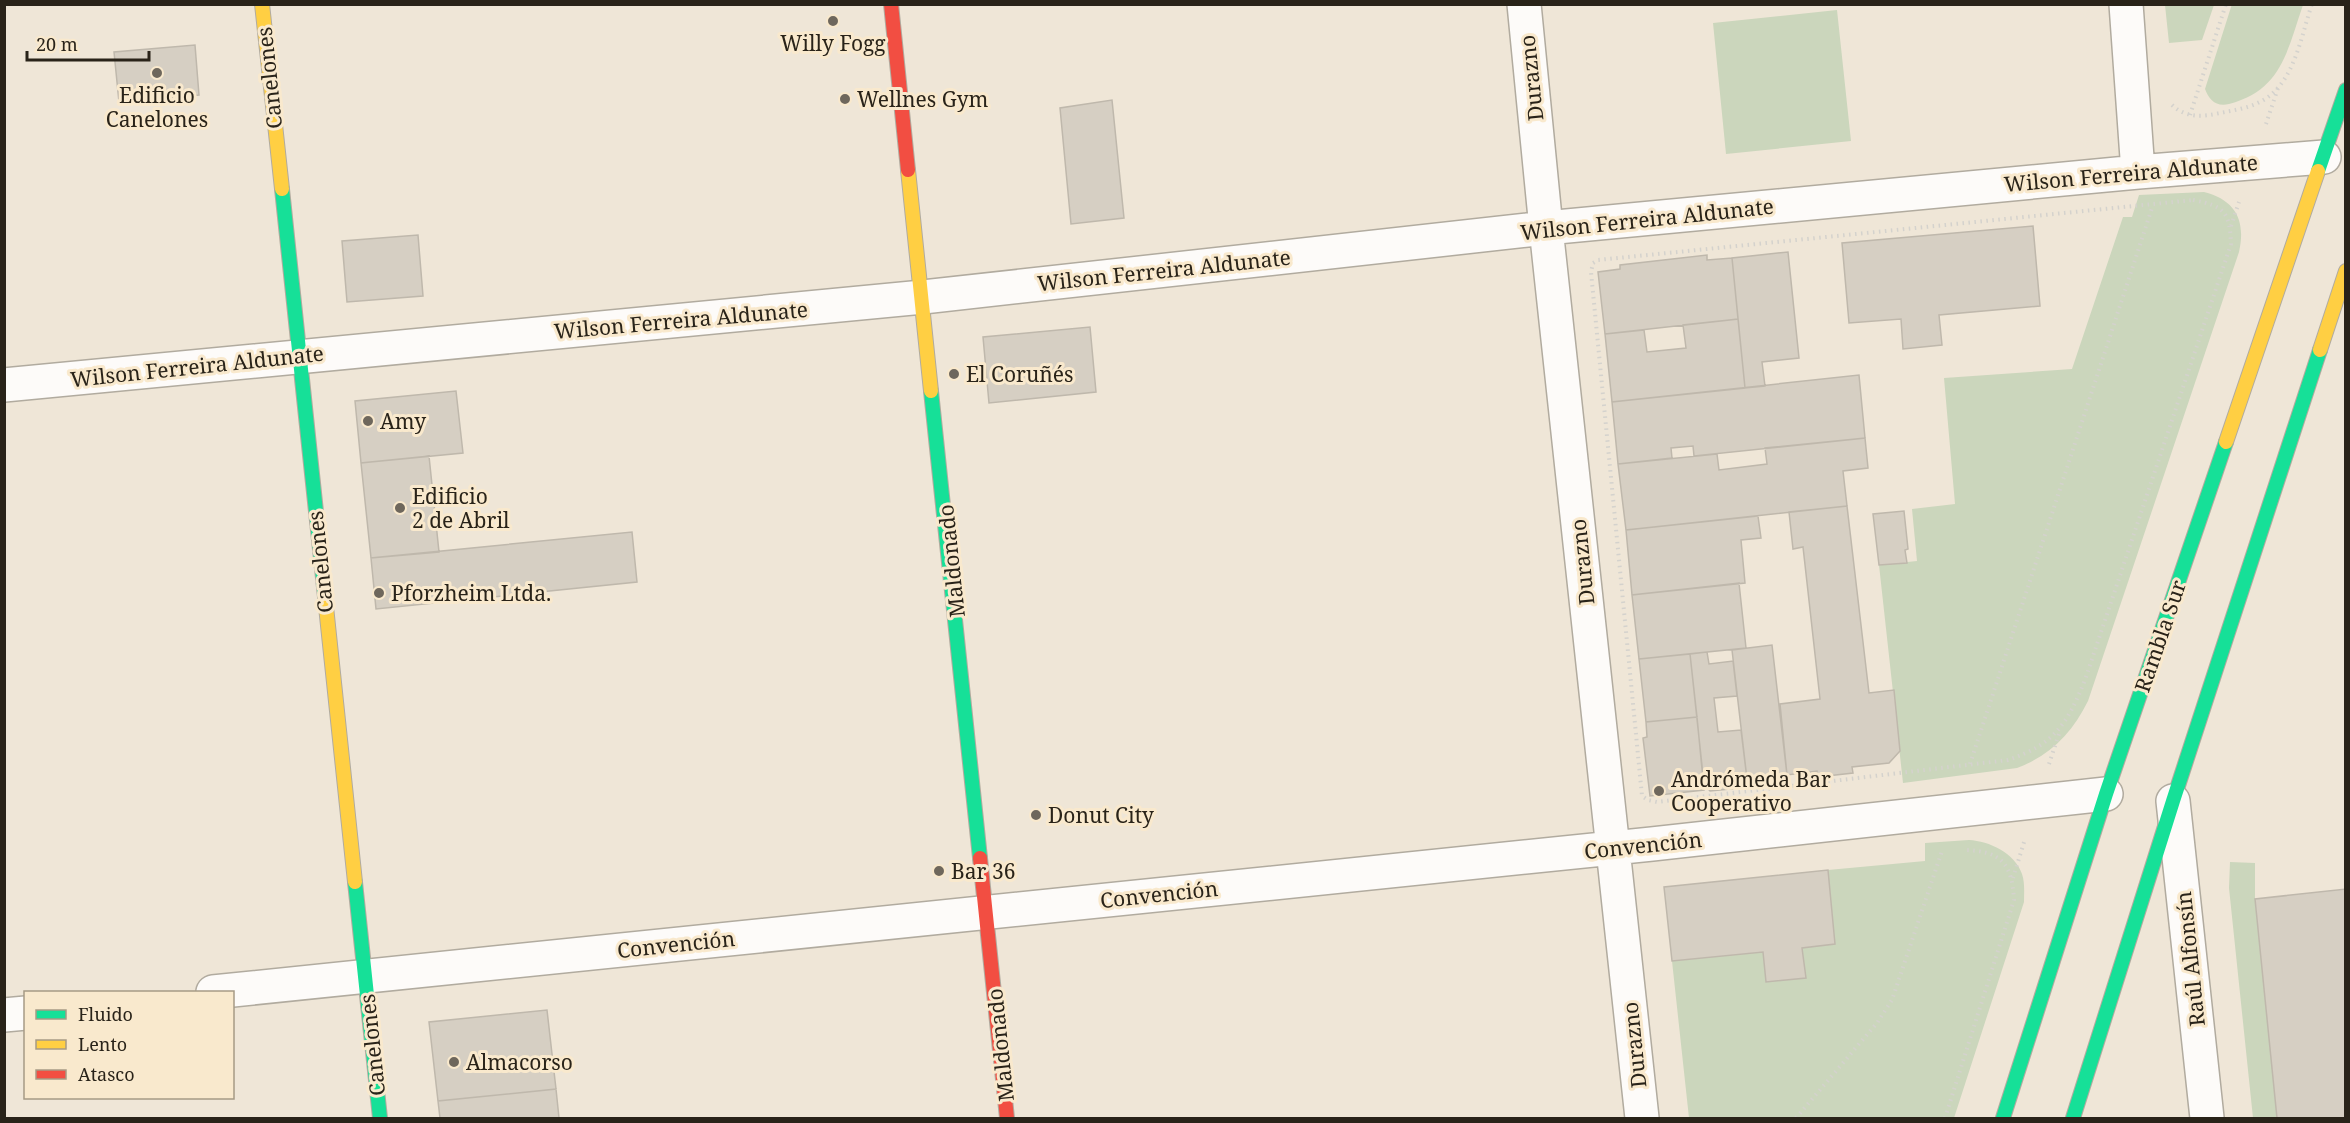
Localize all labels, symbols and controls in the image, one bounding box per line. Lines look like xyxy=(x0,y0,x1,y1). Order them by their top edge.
marker: Willy Fogg xyxy=(826,14,840,28)
scale bar xyxy=(27,24,148,62)
street label: Canelones xyxy=(250,26,288,130)
place label: Willy Fogg xyxy=(780,29,886,57)
text: 20 m xyxy=(36,32,78,56)
street label: Durazno xyxy=(1513,34,1549,122)
marker: Edificio Canelones xyxy=(150,66,164,80)
place label: Edificio Canelones xyxy=(106,81,208,133)
place label: Wellnes Gym xyxy=(857,85,989,113)
marker: Wellnes Gym xyxy=(838,92,852,106)
street label: Wilson Ferreira Aldunate xyxy=(2003,148,2259,198)
street label: Wilson Ferreira Aldunate xyxy=(1519,192,1775,246)
street label: Wilson Ferreira Aldunate xyxy=(1036,243,1292,297)
street label: Wilson Ferreira Aldunate xyxy=(553,295,809,345)
street label: Wilson Ferreira Aldunate xyxy=(69,339,325,393)
place label: El Coruñés xyxy=(966,360,1074,388)
marker: El Coruñés xyxy=(947,367,961,381)
place label: Amy xyxy=(380,407,426,435)
marker: Amy xyxy=(361,414,375,428)
place label: Edificio 2 de Abril xyxy=(412,482,510,534)
marker: Edificio 2 de Abril xyxy=(393,501,407,515)
street label: Maldonado xyxy=(931,503,971,619)
street label: Canelones xyxy=(301,510,339,614)
street label: Durazno xyxy=(1564,518,1600,606)
street label: Rambla Sur xyxy=(2128,576,2192,696)
place label: Pforzheim Ltda. xyxy=(391,579,551,607)
marker: Pforzheim Ltda. xyxy=(372,586,386,600)
place label: Andrómeda Bar Cooperativo xyxy=(1671,765,1831,817)
marker: Andrómeda Bar Cooperativo xyxy=(1652,784,1666,798)
place label: Donut City xyxy=(1048,801,1154,829)
marker: Donut City xyxy=(1029,808,1043,822)
street label: Convención xyxy=(1583,825,1703,865)
place label: Bar 36 xyxy=(951,857,1015,885)
marker: Bar 36 xyxy=(932,864,946,878)
street label: Convención xyxy=(1099,874,1219,914)
street label: Raúl Alfonsín xyxy=(2169,890,2211,1028)
street label: Convención xyxy=(616,924,736,964)
street label: Maldonado xyxy=(980,987,1020,1103)
legend xyxy=(24,991,234,1099)
street label: Canelones xyxy=(353,993,391,1097)
street label: Durazno xyxy=(1616,1001,1652,1089)
text: Fluido xyxy=(78,1002,133,1026)
text: Lento xyxy=(78,1032,127,1056)
place label: Almacorso xyxy=(466,1048,573,1076)
marker: Almacorso xyxy=(447,1055,461,1069)
text: Atasco xyxy=(78,1062,135,1086)

